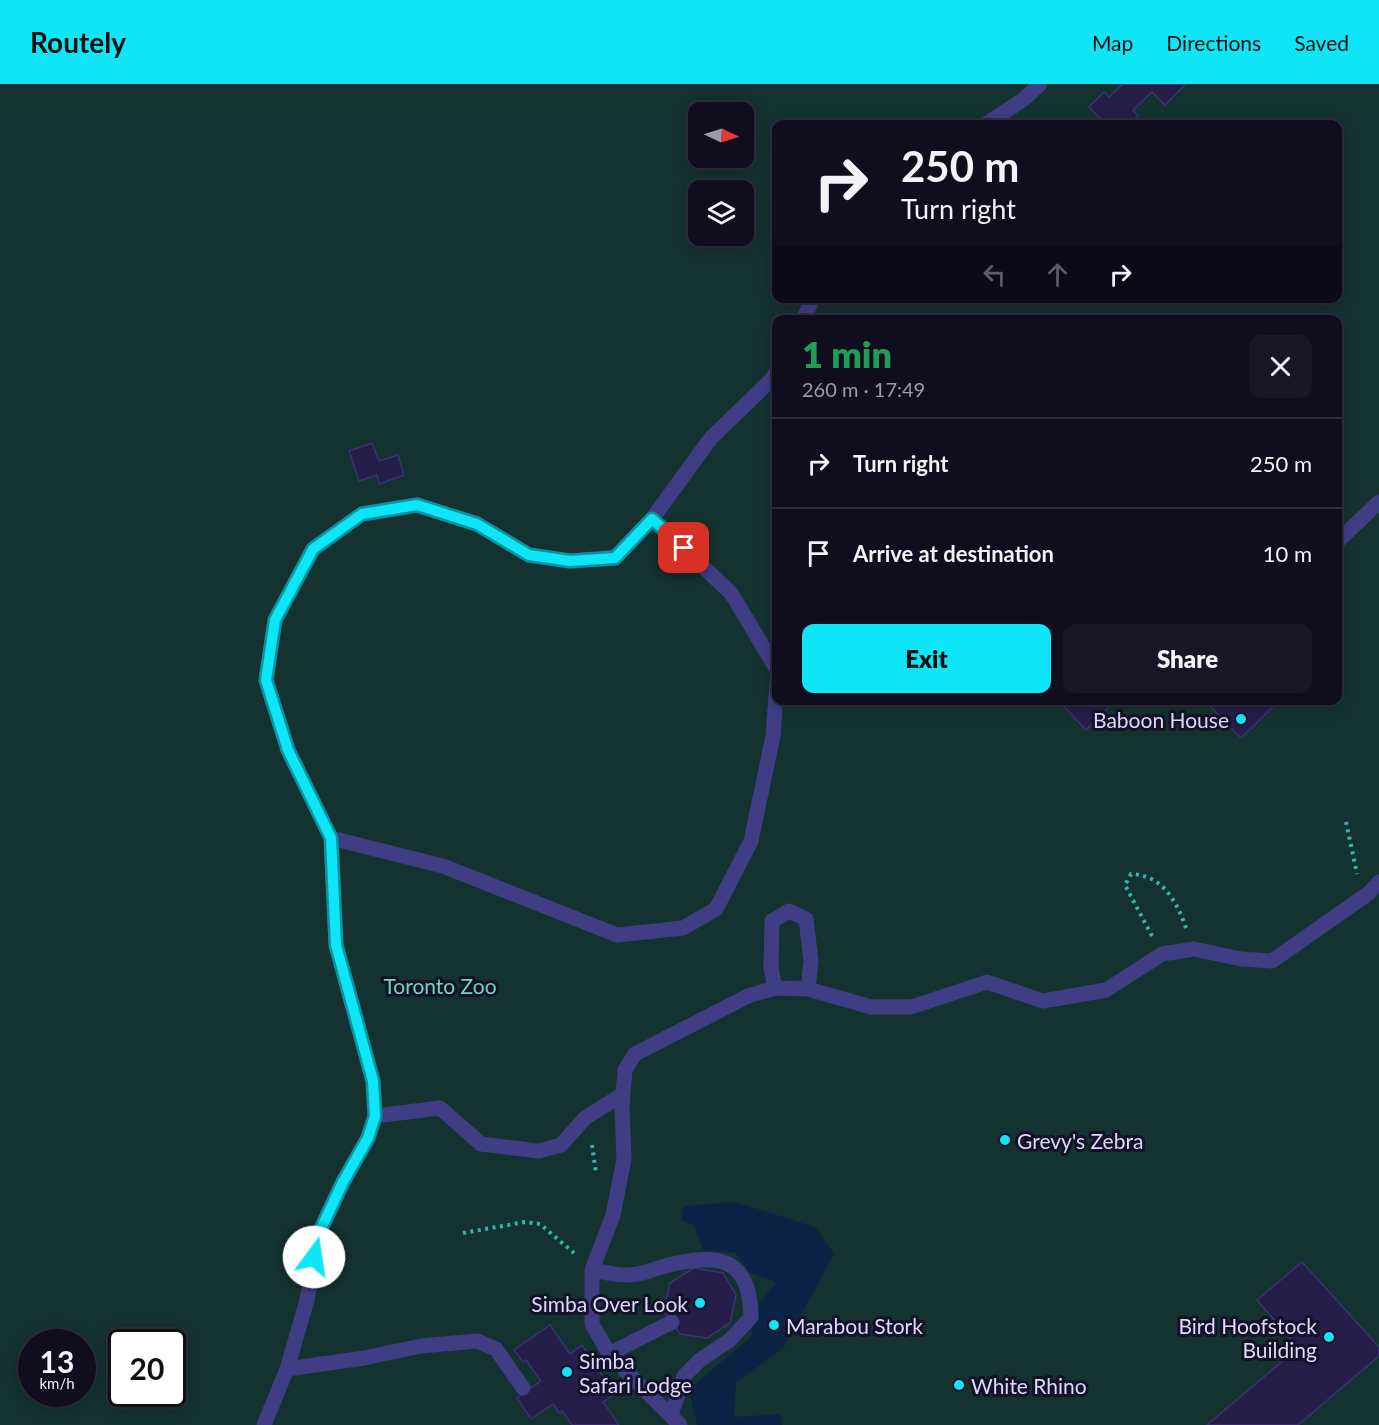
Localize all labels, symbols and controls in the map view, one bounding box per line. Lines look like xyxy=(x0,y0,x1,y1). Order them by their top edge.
text: Routely xyxy=(30,25,126,59)
text: Map xyxy=(1092,30,1133,55)
text: Directions xyxy=(1166,30,1261,55)
text: Saved xyxy=(1294,30,1349,55)
north arrow xyxy=(688,102,754,168)
map controls xyxy=(688,102,754,246)
text: 250 m xyxy=(901,141,1019,191)
icon: right xyxy=(802,144,880,222)
button: layers xyxy=(688,180,754,246)
text: Turn right xyxy=(901,192,1016,225)
icon: left xyxy=(978,258,1011,291)
icon: ahead xyxy=(1041,258,1074,291)
icon: right xyxy=(1104,258,1137,291)
text: 1 min xyxy=(802,332,892,376)
button: close xyxy=(1249,335,1312,398)
text: 260 m · 17:49 xyxy=(802,377,925,401)
icon: right xyxy=(802,447,835,480)
text: Turn right xyxy=(853,450,948,477)
text: 250 m xyxy=(1250,450,1312,477)
pin xyxy=(658,522,709,573)
icon: arrive xyxy=(667,531,700,564)
icon: arrive xyxy=(802,537,835,570)
text: Arrive at destination xyxy=(853,540,1054,567)
text: 10 m xyxy=(1263,540,1312,567)
button: Exit xyxy=(802,624,1051,693)
button: Share xyxy=(1063,624,1312,693)
place label: Baboon House xyxy=(1093,707,1229,732)
marker: Baboon House xyxy=(1234,712,1248,726)
park label: Toronto Zoo xyxy=(383,973,497,998)
place label: Grevy's Zebra xyxy=(1017,1128,1143,1153)
marker: Grevy's Zebra xyxy=(998,1133,1012,1147)
position arrow xyxy=(282,1225,346,1289)
place label: Simba Over Look xyxy=(531,1291,688,1316)
marker: Simba Over Look xyxy=(693,1296,707,1310)
place label: Marabou Stork xyxy=(786,1313,923,1338)
place label: Bird Hoofstock Building xyxy=(1178,1313,1317,1362)
marker: Marabou Stork xyxy=(767,1318,781,1332)
speed limit sign: 20 xyxy=(108,1329,186,1407)
marker: Bird Hoofstock Building xyxy=(1322,1330,1336,1344)
text: 13 xyxy=(40,1343,74,1379)
place label: Simba Safari Lodge xyxy=(579,1348,692,1397)
marker: Simba Safari Lodge xyxy=(560,1365,574,1379)
place label: White Rhino xyxy=(971,1373,1087,1398)
text: km/h xyxy=(39,1374,75,1392)
marker: White Rhino xyxy=(952,1378,966,1392)

